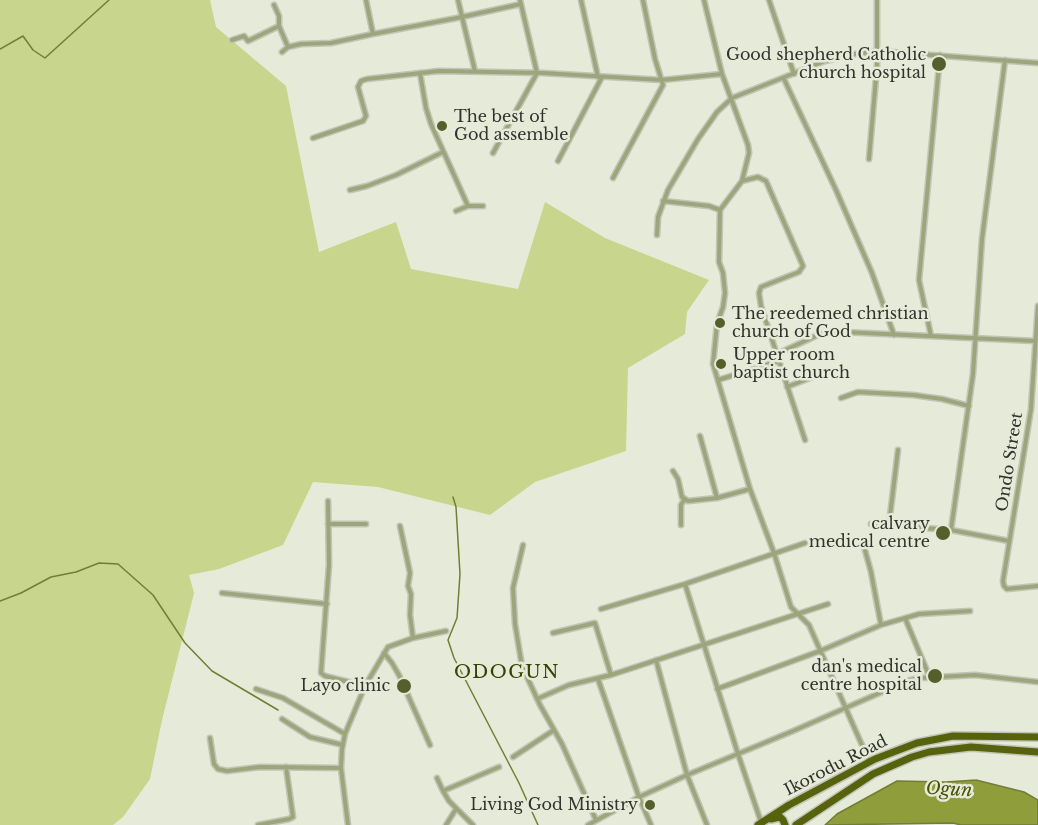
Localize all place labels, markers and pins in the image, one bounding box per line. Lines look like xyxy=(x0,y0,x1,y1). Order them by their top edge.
place label: Good shepherd Catholic church hospital xyxy=(726,45,926,83)
marker: Good shepherd Catholic church hospital xyxy=(930,55,948,73)
place label: The best of God assemble xyxy=(454,107,568,145)
marker: The best of God assemble xyxy=(435,119,449,133)
place label: The reedemed christian church of God xyxy=(732,304,928,342)
marker: The reedemed christian church of God xyxy=(713,316,727,330)
place label: Upper room baptist church xyxy=(733,345,850,383)
marker: Upper room baptist church xyxy=(714,357,728,371)
place label: calvary medical centre xyxy=(809,514,930,552)
marker: calvary medical centre xyxy=(934,524,952,542)
place label: dan's medical centre hospital xyxy=(801,657,922,695)
marker: dan's medical centre hospital xyxy=(926,667,944,685)
place label: Layo clinic xyxy=(301,676,390,696)
marker: Layo clinic xyxy=(395,677,413,695)
place label: Living God Ministry xyxy=(470,795,638,815)
marker: Living God Ministry xyxy=(643,798,657,812)

